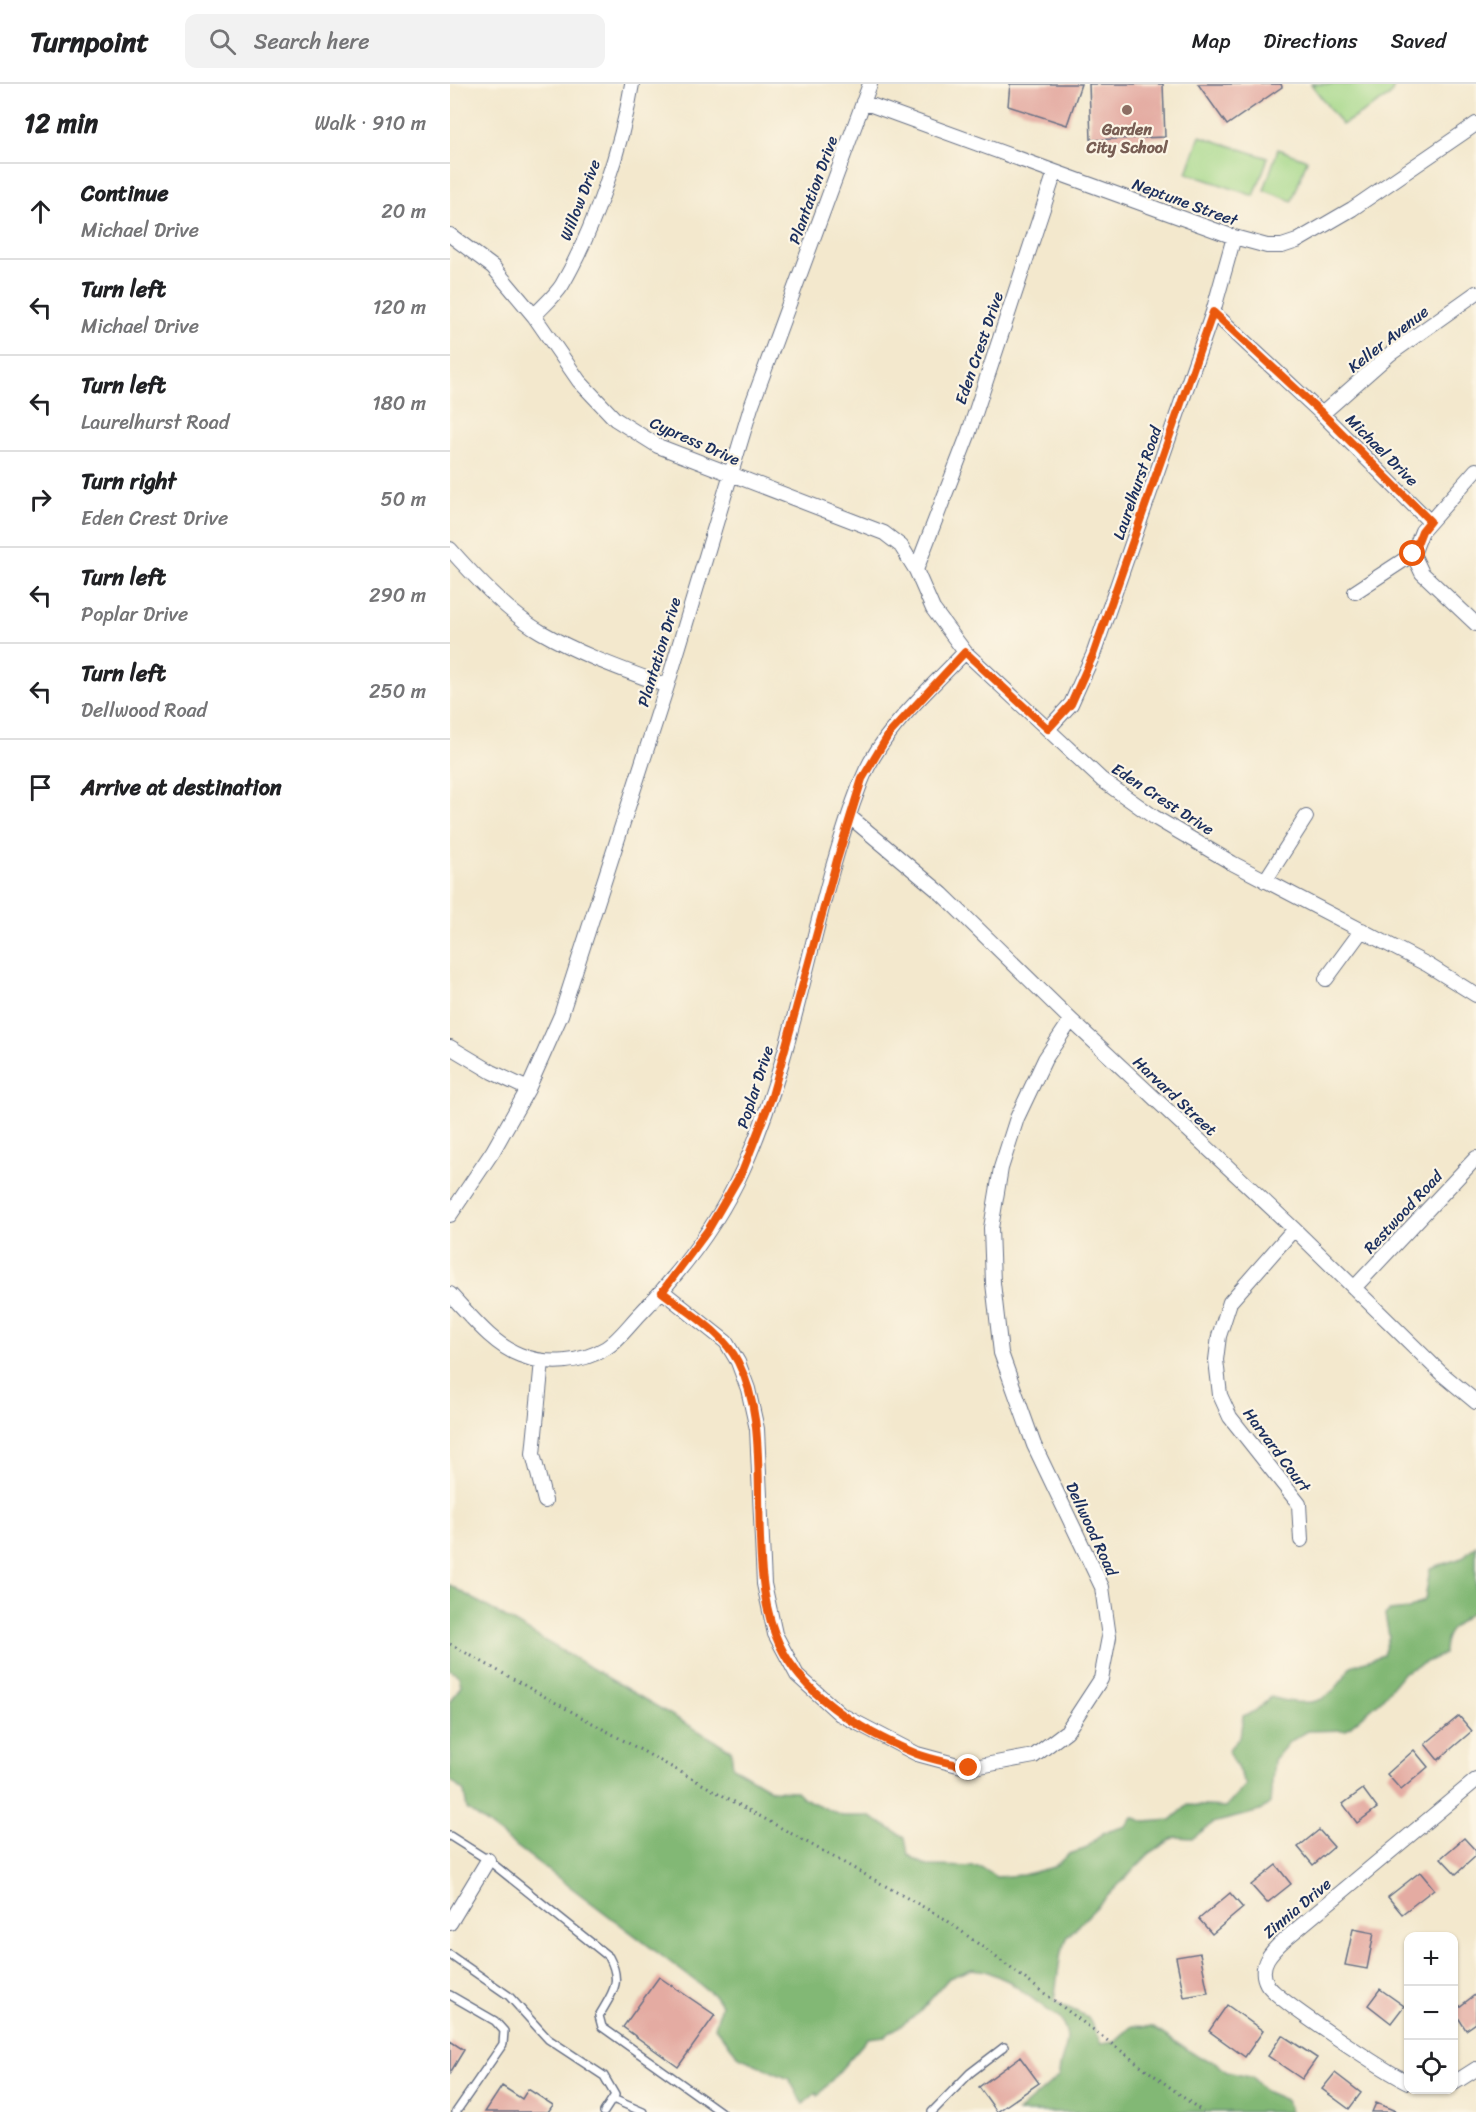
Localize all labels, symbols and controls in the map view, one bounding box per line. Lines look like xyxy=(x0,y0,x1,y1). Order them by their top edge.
search box xyxy=(185,14,605,68)
text: Turnpoint xyxy=(30,17,149,66)
text: Search here xyxy=(254,22,370,61)
text: Map xyxy=(1192,22,1230,60)
text: Directions xyxy=(1263,22,1358,60)
text: Saved xyxy=(1391,22,1446,60)
icon: search xyxy=(206,25,239,58)
text: 12 min xyxy=(24,100,98,146)
marker: Garden City School xyxy=(1120,103,1134,117)
text: Walk · 910 m xyxy=(314,106,426,141)
place label: Garden City School xyxy=(1085,115,1169,162)
street label: Plantation Drive xyxy=(780,131,846,248)
street label: Willow Drive xyxy=(551,155,609,245)
street label: Neptune Street xyxy=(1128,169,1242,235)
text: Continue xyxy=(81,174,169,213)
text: 20 m xyxy=(381,194,426,229)
icon: ahead xyxy=(24,195,57,228)
text: Michael Drive xyxy=(81,213,199,248)
text: Turn left xyxy=(81,270,166,309)
street label: Eden Crest Drive xyxy=(946,288,1012,408)
text: 120 m xyxy=(373,290,426,325)
icon: left xyxy=(24,291,57,324)
street label: Keller Avenue xyxy=(1341,298,1435,380)
text: Michael Drive xyxy=(81,309,199,344)
text: Turn left xyxy=(81,366,166,405)
text: 180 m xyxy=(372,386,426,421)
icon: left xyxy=(24,387,57,420)
text: Laurelhurst Road xyxy=(81,405,229,440)
street label: Michael Drive xyxy=(1338,406,1426,494)
street label: Cypress Drive xyxy=(645,408,745,474)
street label: Laurelhurst Road xyxy=(1104,421,1171,544)
text: Turn right xyxy=(81,462,176,501)
text: 50 m xyxy=(381,482,426,517)
icon: right xyxy=(24,483,57,516)
text: Eden Crest Drive xyxy=(81,501,228,536)
route start xyxy=(1399,540,1425,566)
text: Turn left xyxy=(81,558,166,597)
text: 290 m xyxy=(369,578,426,613)
icon: left xyxy=(24,579,57,612)
street label: Plantation Drive xyxy=(629,593,690,710)
text: Poplar Drive xyxy=(81,597,188,632)
text: Turn left xyxy=(81,654,166,693)
text: 250 m xyxy=(369,674,426,709)
icon: left xyxy=(24,675,57,708)
text: Dellwood Road xyxy=(81,693,207,728)
street label: Eden Crest Drive xyxy=(1106,755,1220,843)
text: Arrive at destination xyxy=(81,768,282,807)
icon: arrive xyxy=(24,771,57,804)
street label: Poplar Drive xyxy=(728,1042,782,1132)
street label: Harvard Street xyxy=(1126,1049,1224,1143)
street label: Restwood Road xyxy=(1356,1162,1451,1261)
street label: Harvard Court xyxy=(1235,1401,1319,1499)
street label: Dellwood Road xyxy=(1058,1477,1127,1582)
route end xyxy=(955,1754,981,1780)
street label: Zinnia Drive xyxy=(1256,1870,1338,1946)
map controls xyxy=(1404,1932,1458,2094)
button: + xyxy=(1404,1932,1458,1986)
button: − xyxy=(1404,1986,1458,2040)
button: locate xyxy=(1404,2040,1458,2094)

